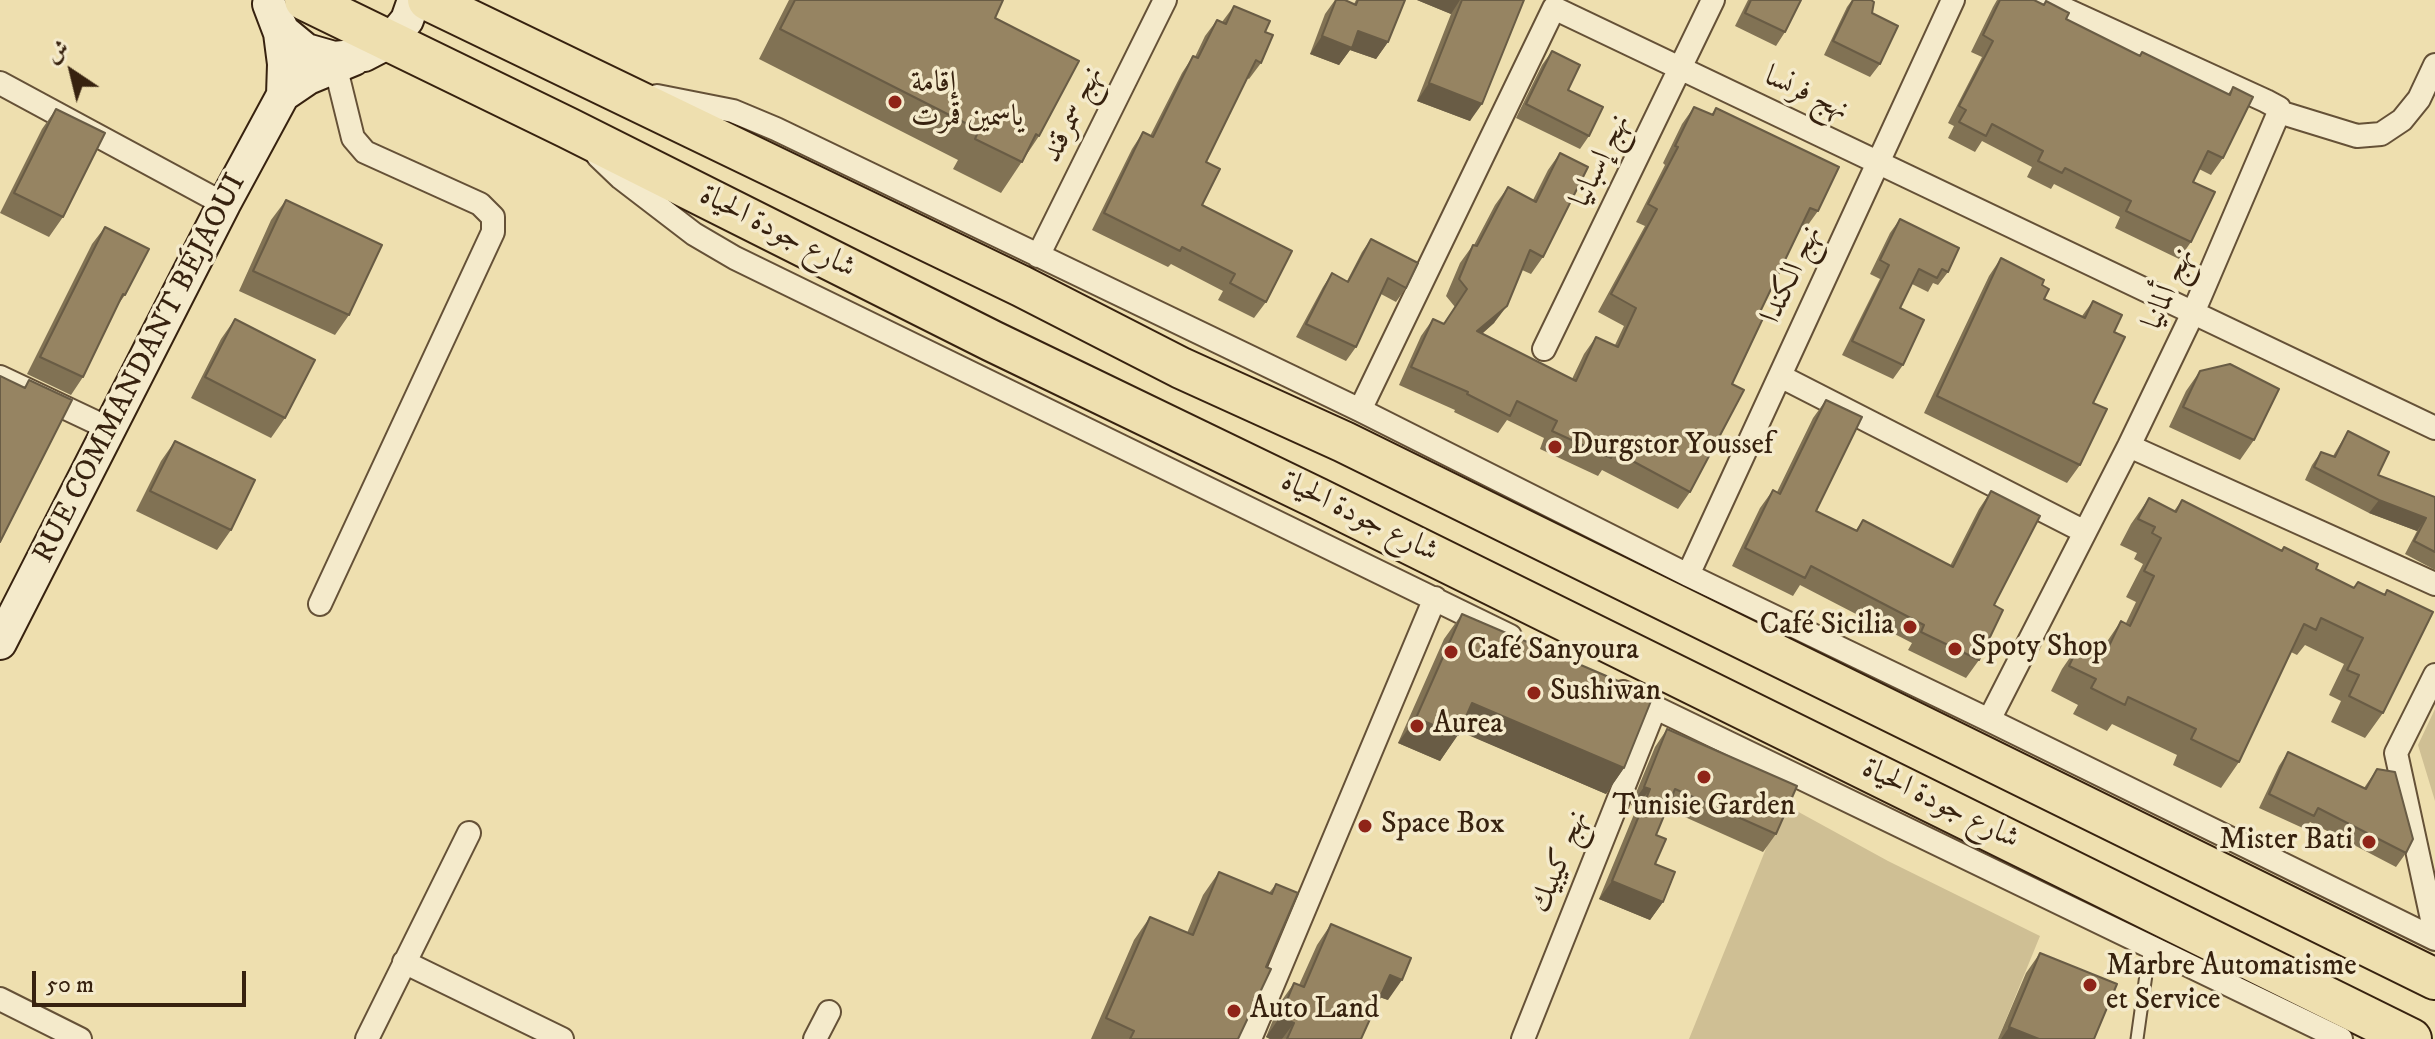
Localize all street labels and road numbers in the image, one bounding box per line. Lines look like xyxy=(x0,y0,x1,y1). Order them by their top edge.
street label: نهج فرنسا xyxy=(1758,60,1854,130)
street label: نهج سمرقند xyxy=(1035,61,1113,169)
street label: نهج إسبانيا xyxy=(1564,108,1640,214)
street label: RUE COMMANDANT BÉJAOUI xyxy=(27,168,255,570)
street label: شارع جودة الحياة xyxy=(693,178,861,288)
street label: نهج الكندا xyxy=(1755,220,1831,330)
street label: نهج ألمانيا xyxy=(2136,242,2204,336)
street label: شارع جودة الحياة xyxy=(1275,465,1443,571)
street label: شارع جودة الحياة xyxy=(1856,752,2024,858)
street label: نهج كيبيك xyxy=(1524,805,1598,919)

